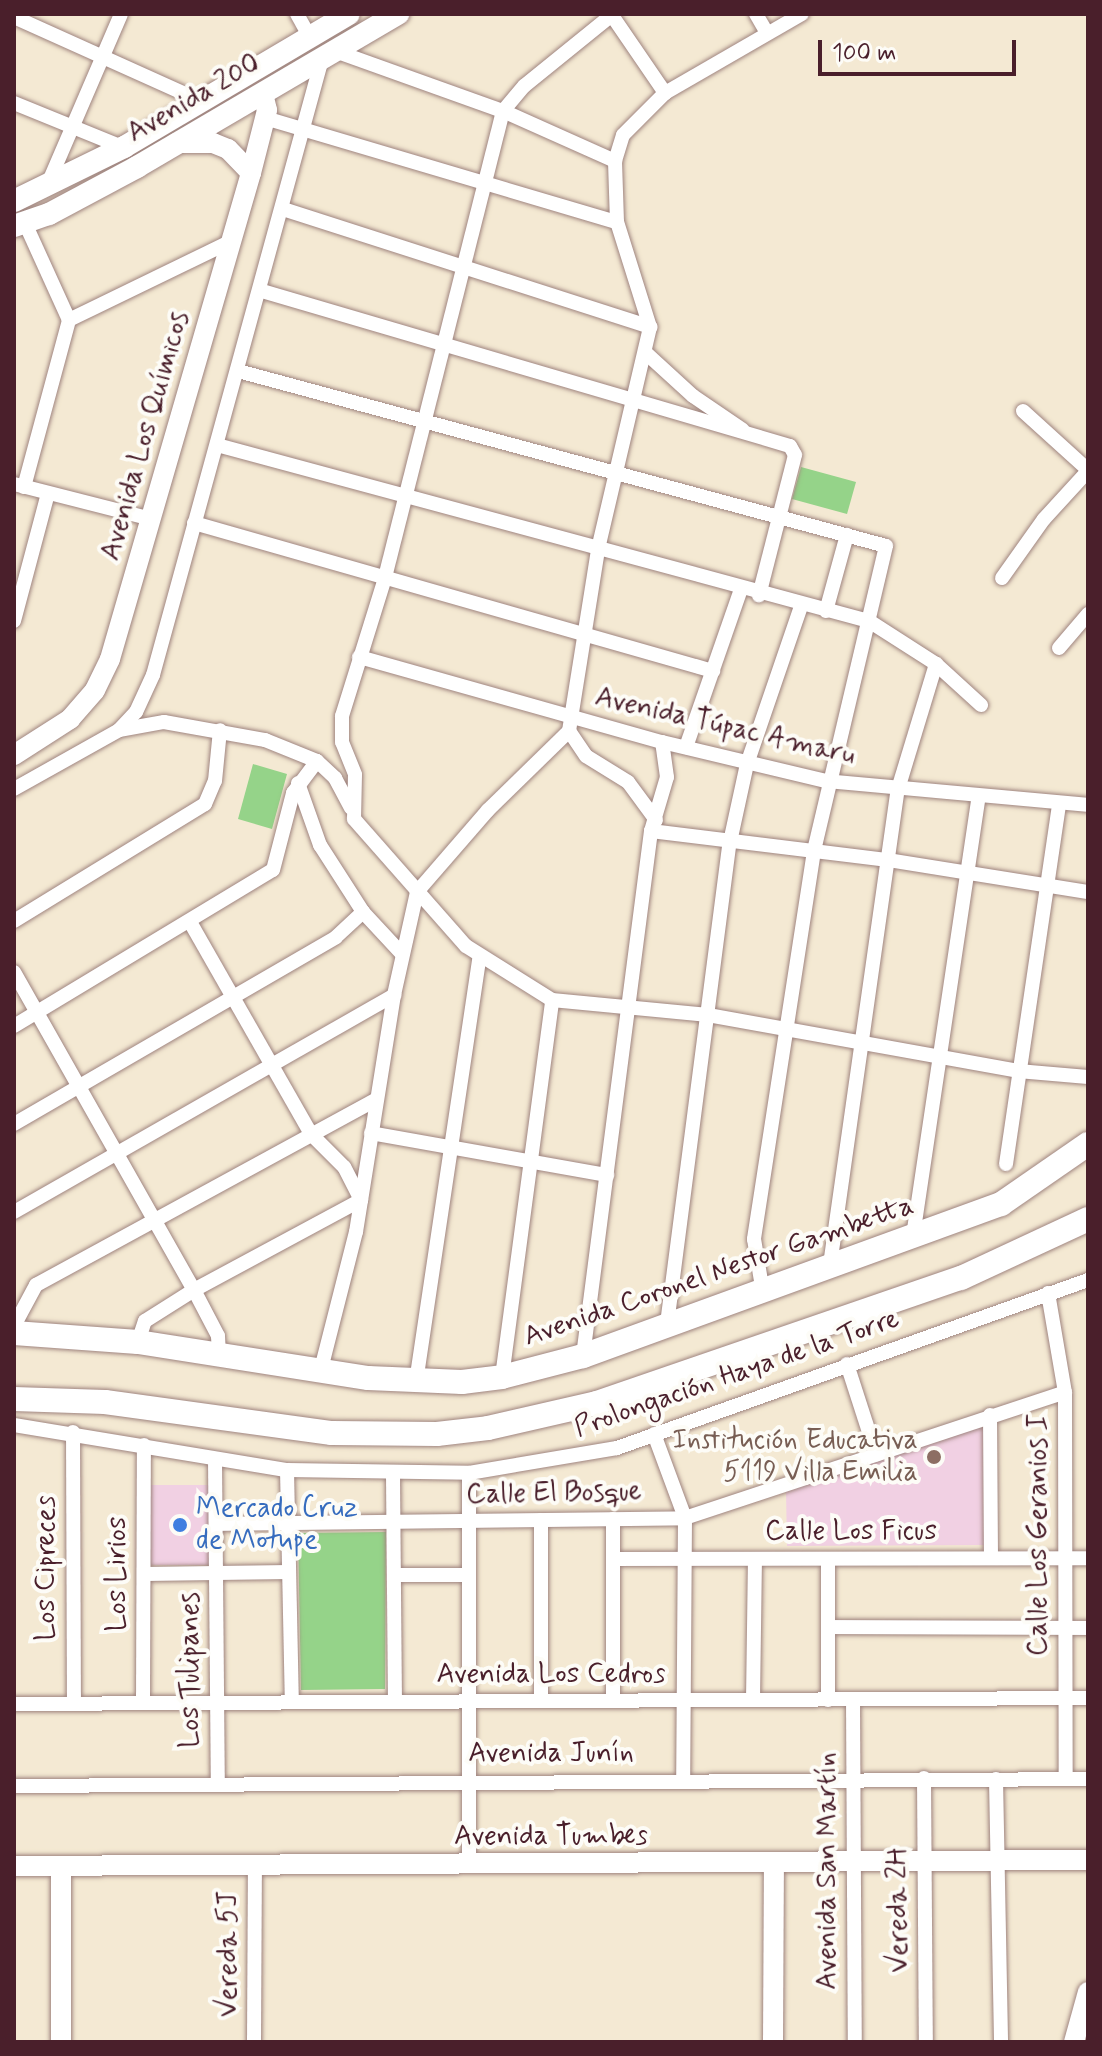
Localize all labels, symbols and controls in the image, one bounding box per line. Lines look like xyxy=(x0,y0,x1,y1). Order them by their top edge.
scale bar xyxy=(822,24,1020,74)
text: 100 m xyxy=(832,38,896,69)
street label: Avenida 200 xyxy=(121,47,267,151)
street label: Avenida Los Químicos xyxy=(95,308,197,564)
street label: Avenida Túpac Amaru xyxy=(596,682,854,772)
street label: Avenida Coronel Nestor Gambetta xyxy=(521,1190,917,1354)
street label: Prolongación Haya de la Torre xyxy=(568,1302,906,1446)
street label: Calle Los Geranios I xyxy=(1022,1411,1056,1659)
place label: Institución Educativa 5119 Villa Emilia xyxy=(672,1424,918,1490)
marker: Institución Educativa 5119 Villa Emilia xyxy=(925,1448,943,1466)
street label: Calle El Bosque xyxy=(464,1476,644,1512)
place label: Mercado Cruz de Motupe xyxy=(196,1492,360,1558)
street label: Los Cipreces xyxy=(30,1493,64,1643)
street label: Calle Los Ficus xyxy=(765,1515,937,1549)
marker: Mercado Cruz de Motupe xyxy=(171,1516,189,1534)
street label: Los Lirios xyxy=(101,1518,135,1630)
street label: Los Tulipanes xyxy=(174,1592,208,1748)
street label: Avenida Los Cedros xyxy=(434,1658,668,1692)
street label: Avenida Junín xyxy=(467,1737,635,1771)
street label: Avenida San Martín xyxy=(811,1751,845,1991)
street label: Avenida Tumbes xyxy=(455,1820,647,1854)
street label: Vereda 2H xyxy=(881,1847,917,1973)
street label: Vereda 5J xyxy=(212,1891,246,2017)

